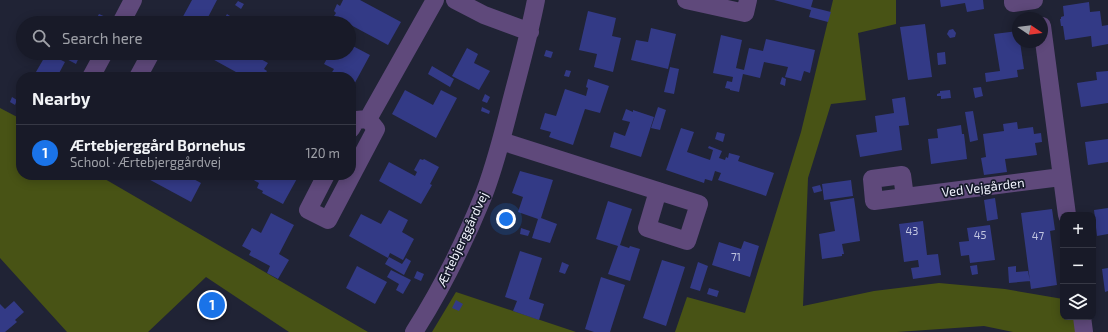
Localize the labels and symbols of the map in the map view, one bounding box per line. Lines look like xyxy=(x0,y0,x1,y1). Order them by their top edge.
north arrow xyxy=(1012,12,1048,48)
street label: Ved Vejgården xyxy=(941,174,1025,200)
street label: Ærtebjerggårdvej xyxy=(433,189,491,290)
your location xyxy=(496,209,516,229)
house number: 43 xyxy=(906,224,918,237)
house number: 45 xyxy=(974,228,986,241)
house number: 47 xyxy=(1032,229,1045,242)
house number: 71 xyxy=(731,250,741,263)
pin: 1 xyxy=(199,290,225,320)

